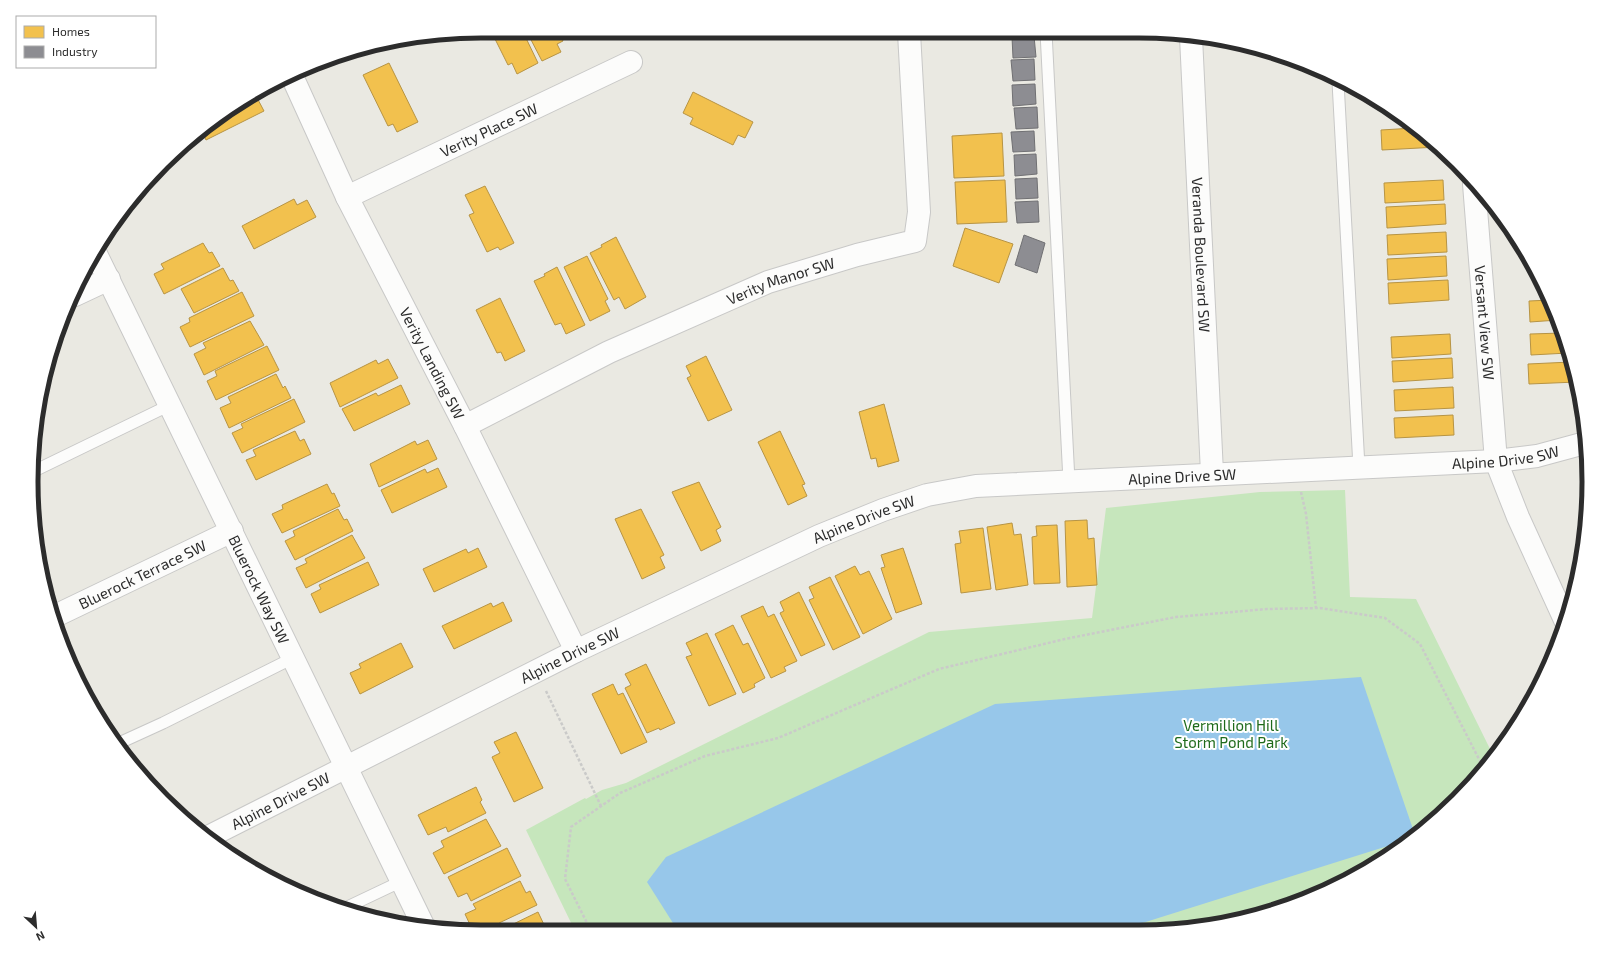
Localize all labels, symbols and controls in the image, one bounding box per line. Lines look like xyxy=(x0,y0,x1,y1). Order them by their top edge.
legend xyxy=(16,16,156,68)
text: Homes xyxy=(52,24,90,38)
text: Industry xyxy=(52,44,98,58)
street label: Verity Place SW xyxy=(437,99,541,160)
street label: Veranda Boulevard SW xyxy=(1189,177,1214,333)
street label: Verity Manor SW xyxy=(724,253,837,308)
street label: Versant View SW xyxy=(1471,265,1499,381)
street label: Verity Landing SW xyxy=(396,304,469,422)
street label: Alpine Drive SW xyxy=(1451,441,1561,472)
street label: Alpine Drive SW xyxy=(1128,465,1237,488)
street label: Alpine Drive SW xyxy=(810,491,917,547)
street label: Bluerock Way SW xyxy=(225,532,293,647)
street label: Bluerock Terrace SW xyxy=(76,536,209,612)
street label: Alpine Drive SW xyxy=(517,623,622,687)
park label: Vermillion Hill Storm Pond Park xyxy=(1174,716,1288,751)
street label: Alpine Drive SW xyxy=(228,768,333,833)
north arrow xyxy=(16,907,56,947)
text: N xyxy=(34,929,47,944)

